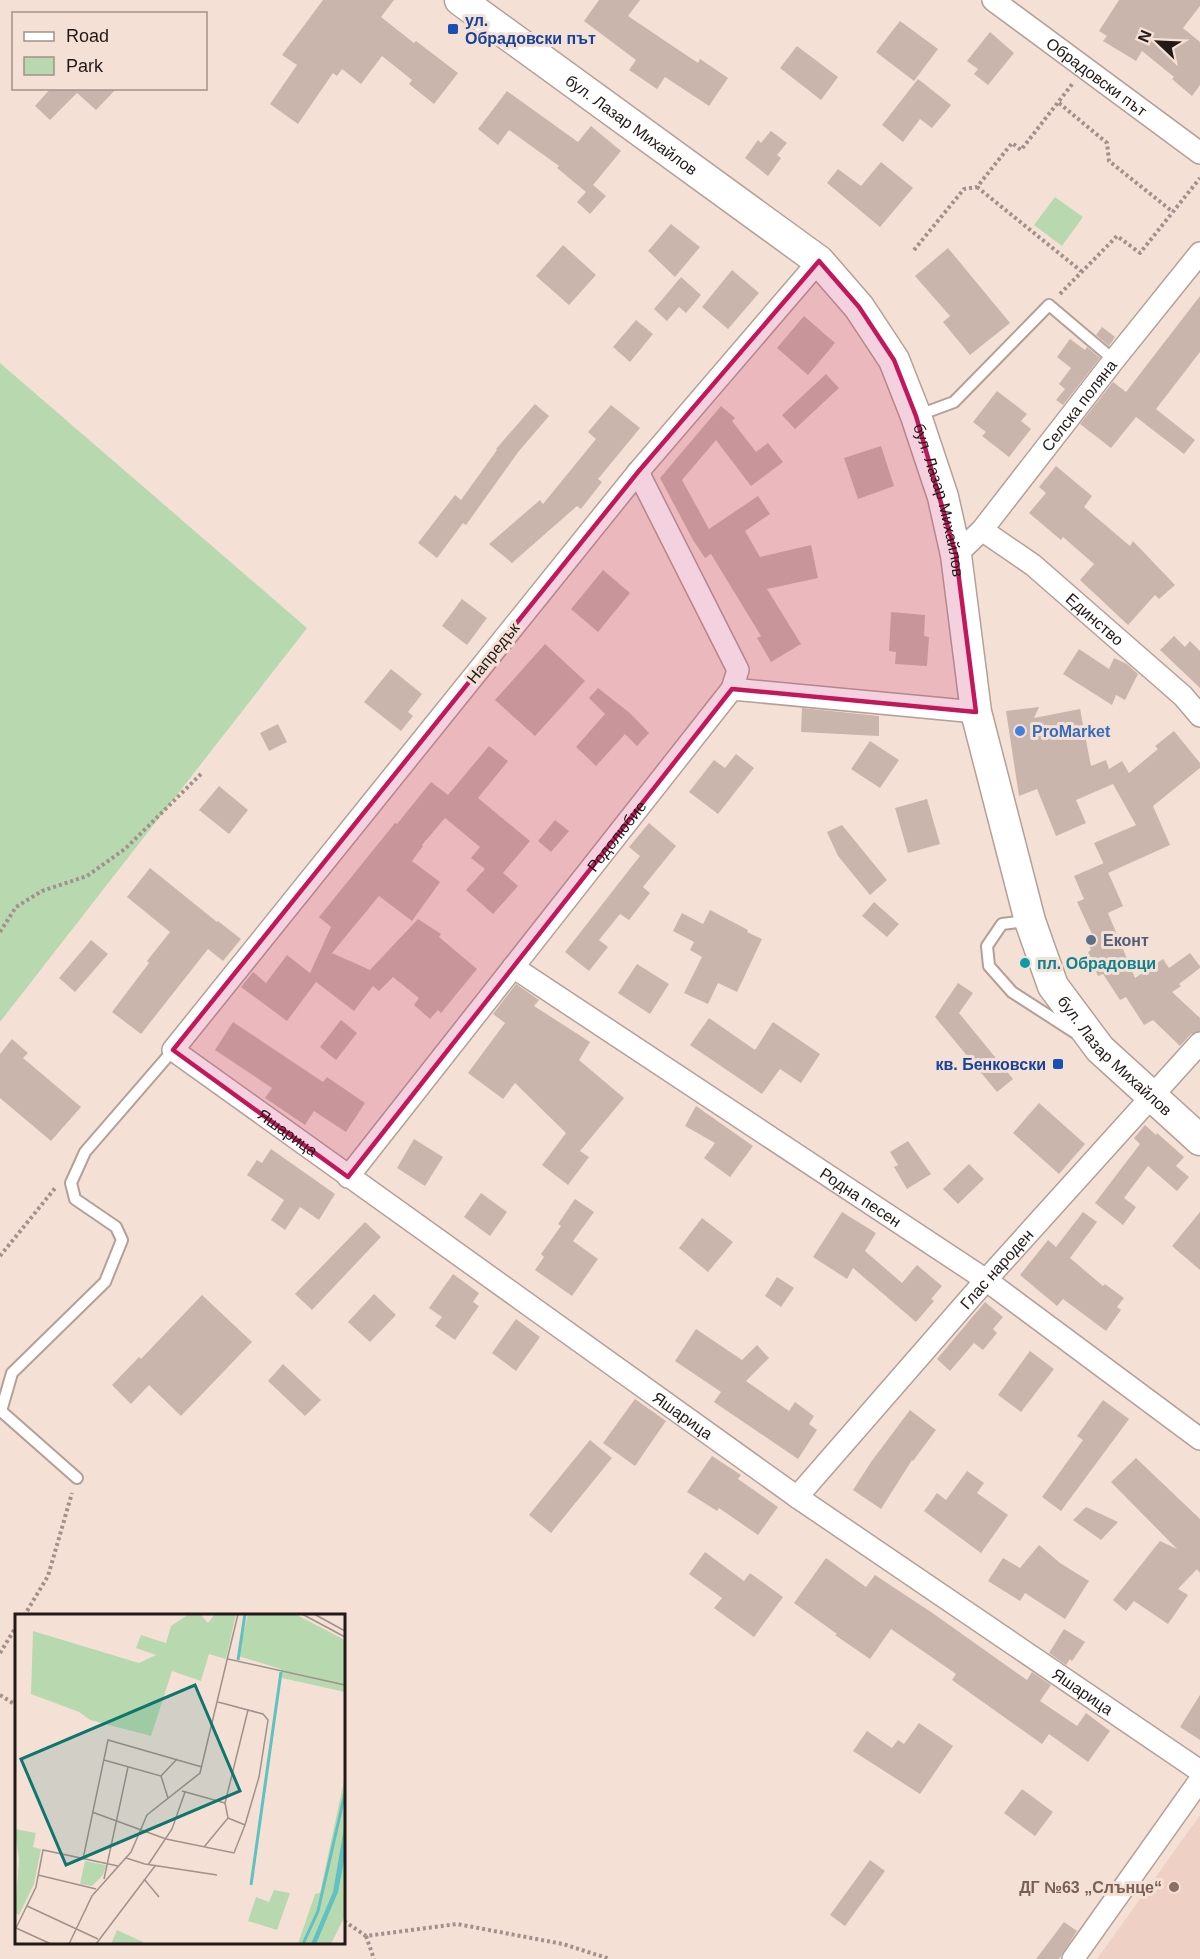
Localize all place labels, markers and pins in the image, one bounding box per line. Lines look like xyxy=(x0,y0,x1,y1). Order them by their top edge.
place label: ул. Обрадовски път xyxy=(465,12,596,47)
marker: ул. Обрадовски път xyxy=(446,22,460,36)
place label: ProMarket xyxy=(1032,723,1111,740)
marker: ProMarket xyxy=(1013,724,1027,738)
place label: Еконт xyxy=(1103,932,1149,949)
marker: Еконт xyxy=(1084,933,1098,947)
place label: пл. Обрадовци xyxy=(1037,955,1156,972)
marker: пл. Обрадовци xyxy=(1018,956,1032,970)
place label: кв. Бенковски xyxy=(935,1056,1046,1073)
marker: кв. Бенковски xyxy=(1051,1057,1065,1071)
place label: ДГ №63 „Слънце“ xyxy=(1019,1879,1162,1896)
marker: ДГ №63 „Слънце“ xyxy=(1167,1880,1181,1894)

